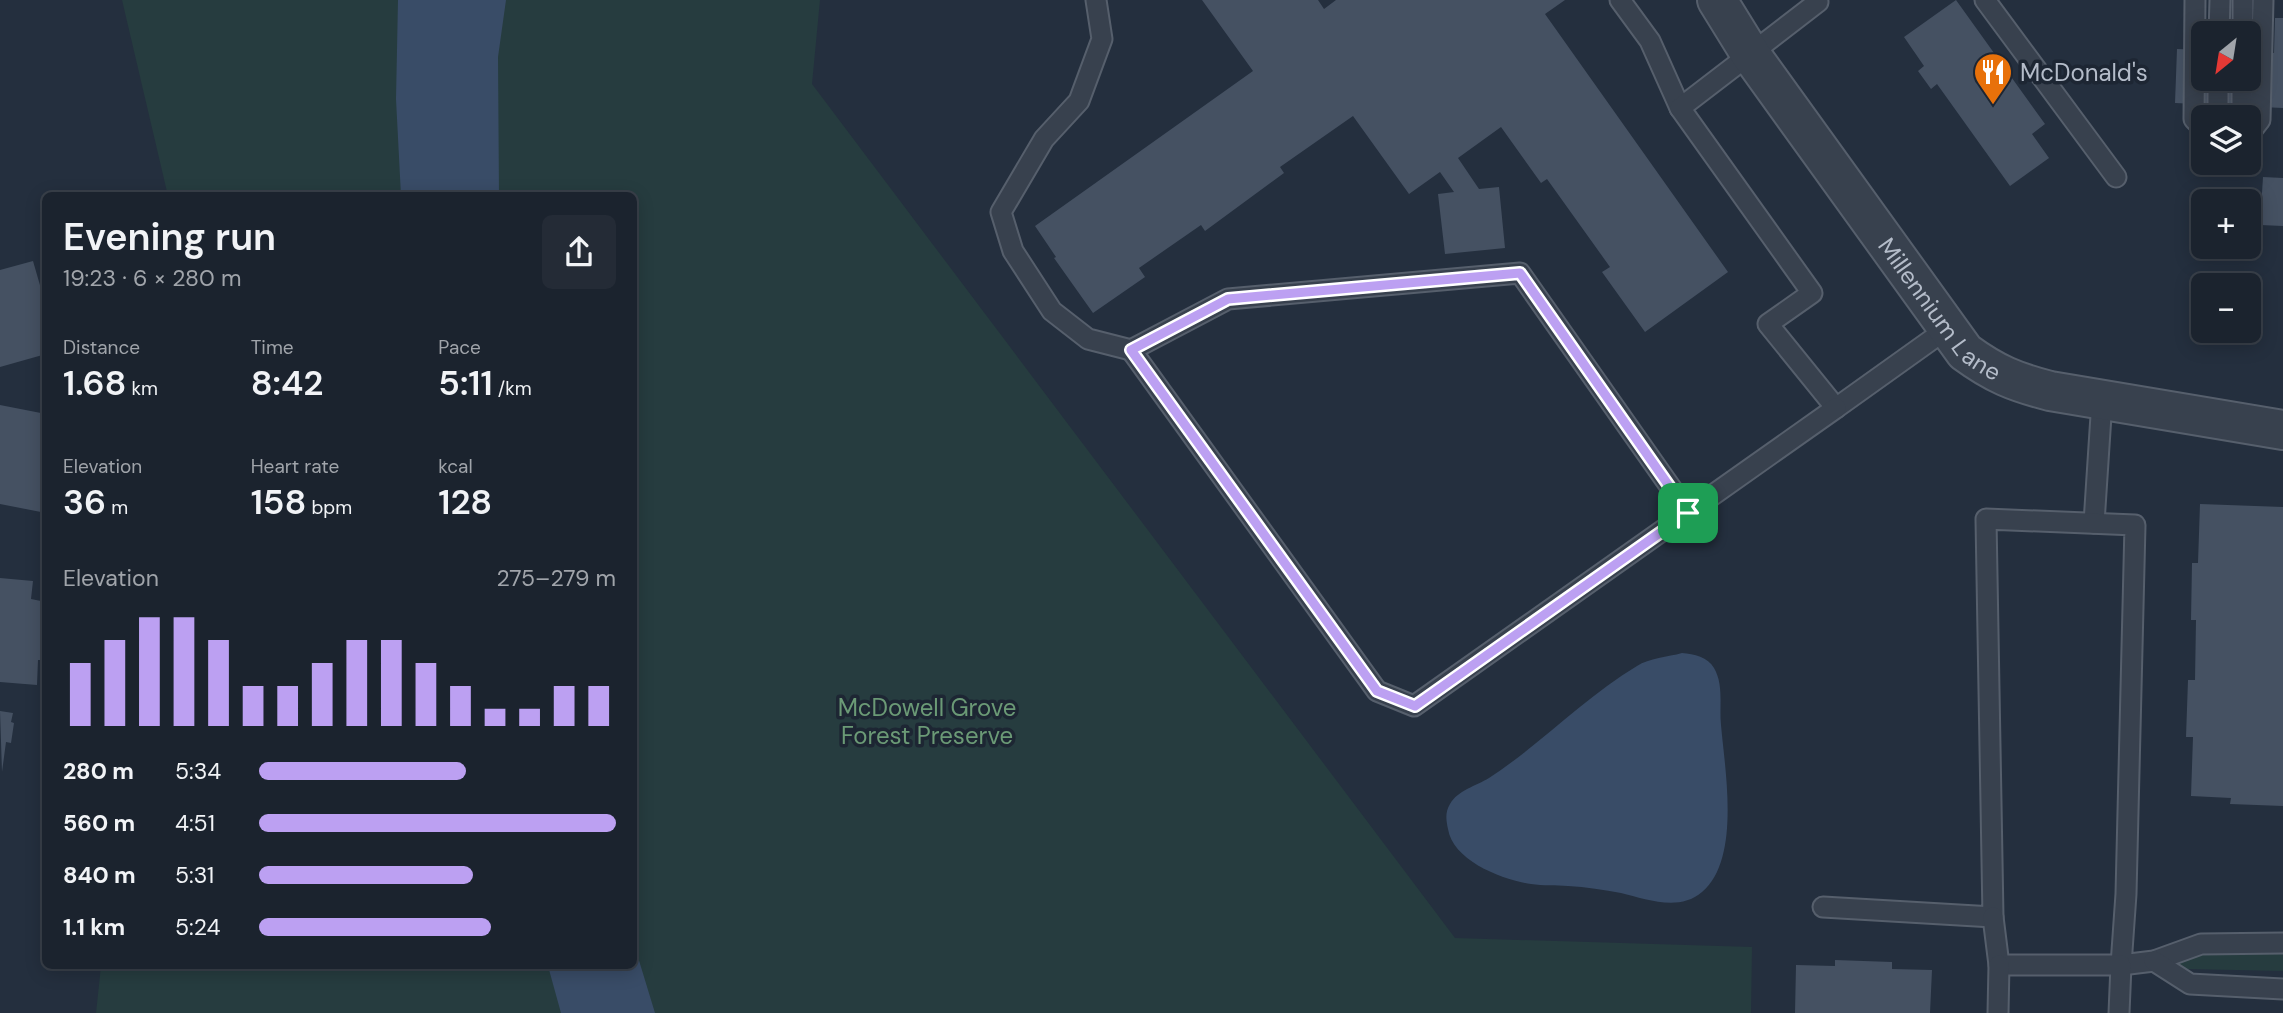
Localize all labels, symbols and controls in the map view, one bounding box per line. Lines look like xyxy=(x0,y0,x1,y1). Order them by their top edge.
north arrow xyxy=(2191,21,2261,91)
map controls xyxy=(2191,21,2261,343)
restaurant icon: McDonald's xyxy=(1972,51,2014,106)
place label: McDonald's xyxy=(2020,57,2148,88)
button: layers xyxy=(2191,105,2261,175)
button: + xyxy=(2191,189,2261,259)
text: Evening run xyxy=(63,212,276,262)
button: share xyxy=(542,215,616,289)
street label: Millennium Lane xyxy=(1872,231,2007,387)
text: 19:23 · 6 × 280 m xyxy=(63,263,241,293)
button: − xyxy=(2191,273,2261,343)
text: Distance xyxy=(63,335,140,360)
text: Time xyxy=(251,335,294,360)
text: Pace xyxy=(438,335,481,360)
text: 1.68 xyxy=(63,360,126,406)
text: 8:42 xyxy=(251,360,323,406)
text: 5:11 xyxy=(438,360,493,406)
text: km xyxy=(126,376,158,401)
text: /km xyxy=(493,376,532,401)
text: Elevation xyxy=(63,454,142,479)
text: Heart rate xyxy=(251,454,339,479)
text: kcal xyxy=(438,454,473,479)
text: 36 xyxy=(63,479,106,525)
text: 158 xyxy=(251,479,306,525)
text: 128 xyxy=(438,479,492,525)
pin xyxy=(1658,483,1718,543)
icon: arrive xyxy=(1669,494,1707,532)
text: m xyxy=(106,495,128,520)
text: bpm xyxy=(306,495,352,520)
text: Elevation xyxy=(63,563,159,593)
text: 275–279 m xyxy=(497,563,616,593)
park label: McDowell Grove Forest Preserve xyxy=(838,692,1016,751)
text: 280 m xyxy=(63,756,134,786)
text: 5:34 xyxy=(175,756,221,786)
text: 560 m xyxy=(63,808,135,838)
text: 4:51 xyxy=(175,808,215,838)
text: 840 m xyxy=(63,860,136,890)
text: 5:31 xyxy=(175,860,214,890)
text: 1.1 km xyxy=(63,912,125,942)
text: 5:24 xyxy=(175,912,221,942)

